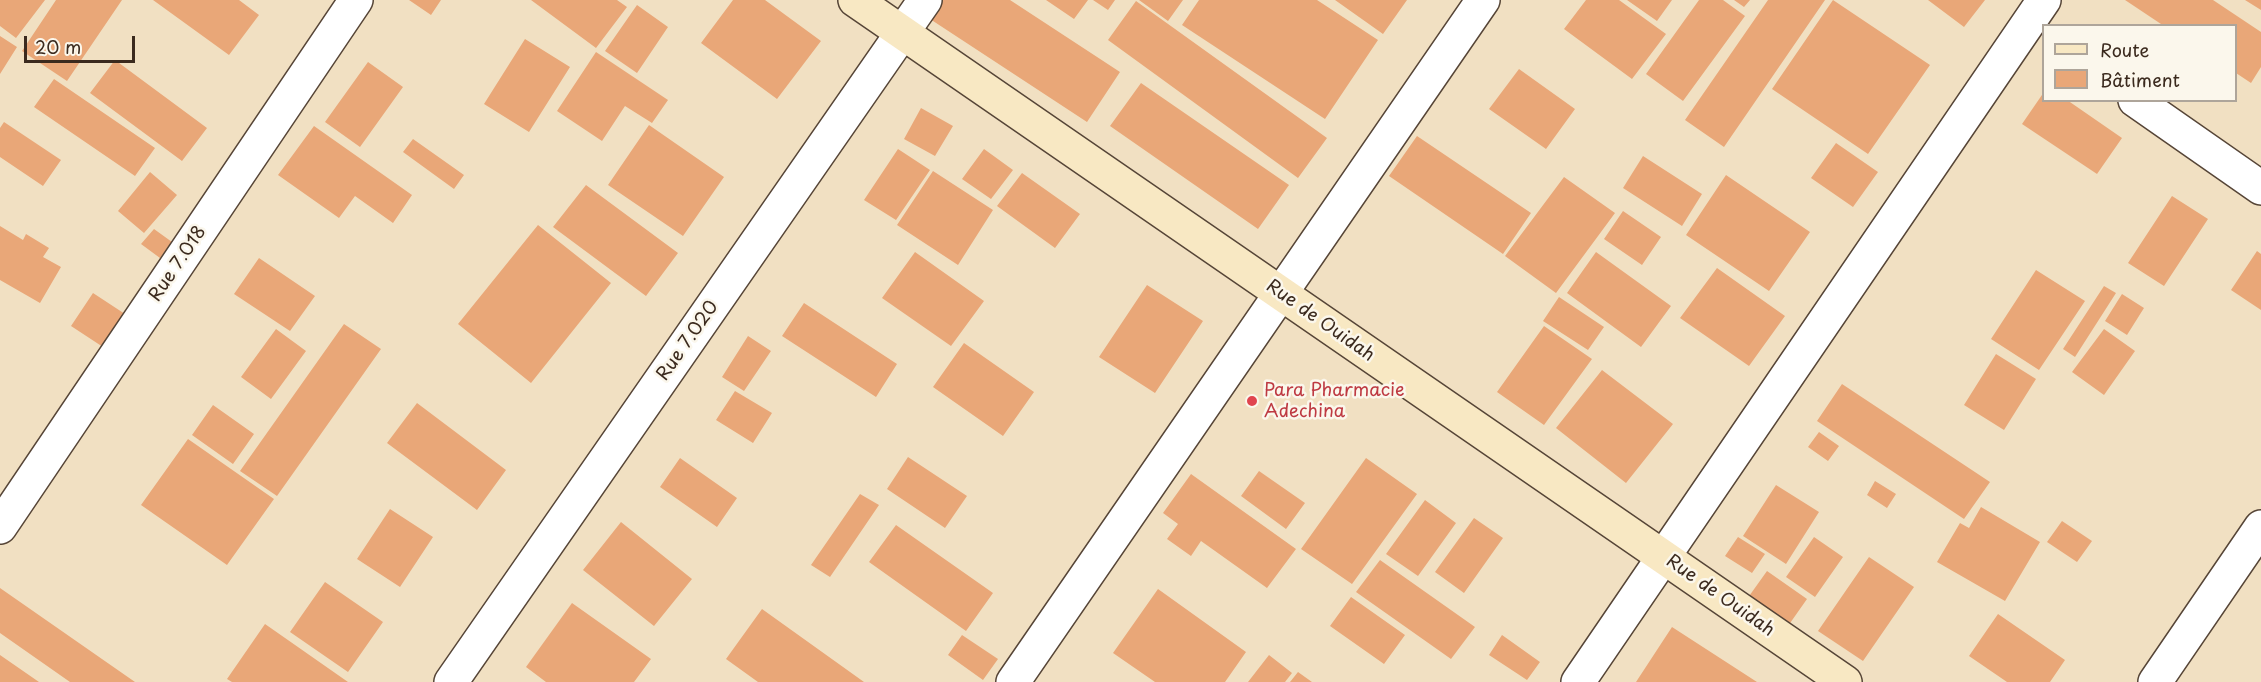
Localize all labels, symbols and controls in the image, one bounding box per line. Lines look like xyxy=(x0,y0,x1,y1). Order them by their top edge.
scale bar xyxy=(27,24,138,62)
legend xyxy=(2042,24,2237,102)
text: 20 m xyxy=(35,33,81,60)
text: Route xyxy=(2100,36,2149,63)
text: Bâtiment xyxy=(2100,66,2180,93)
street label: Rue 7.018 xyxy=(145,222,211,306)
street label: Rue de Ouidah xyxy=(1262,276,1378,366)
street label: Rue 7.020 xyxy=(653,297,723,385)
place label: Para Pharmacie Adechina xyxy=(1264,380,1405,422)
marker: Para Pharmacie Adechina xyxy=(1245,394,1259,408)
street label: Rue de Ouidah xyxy=(1662,551,1778,641)

